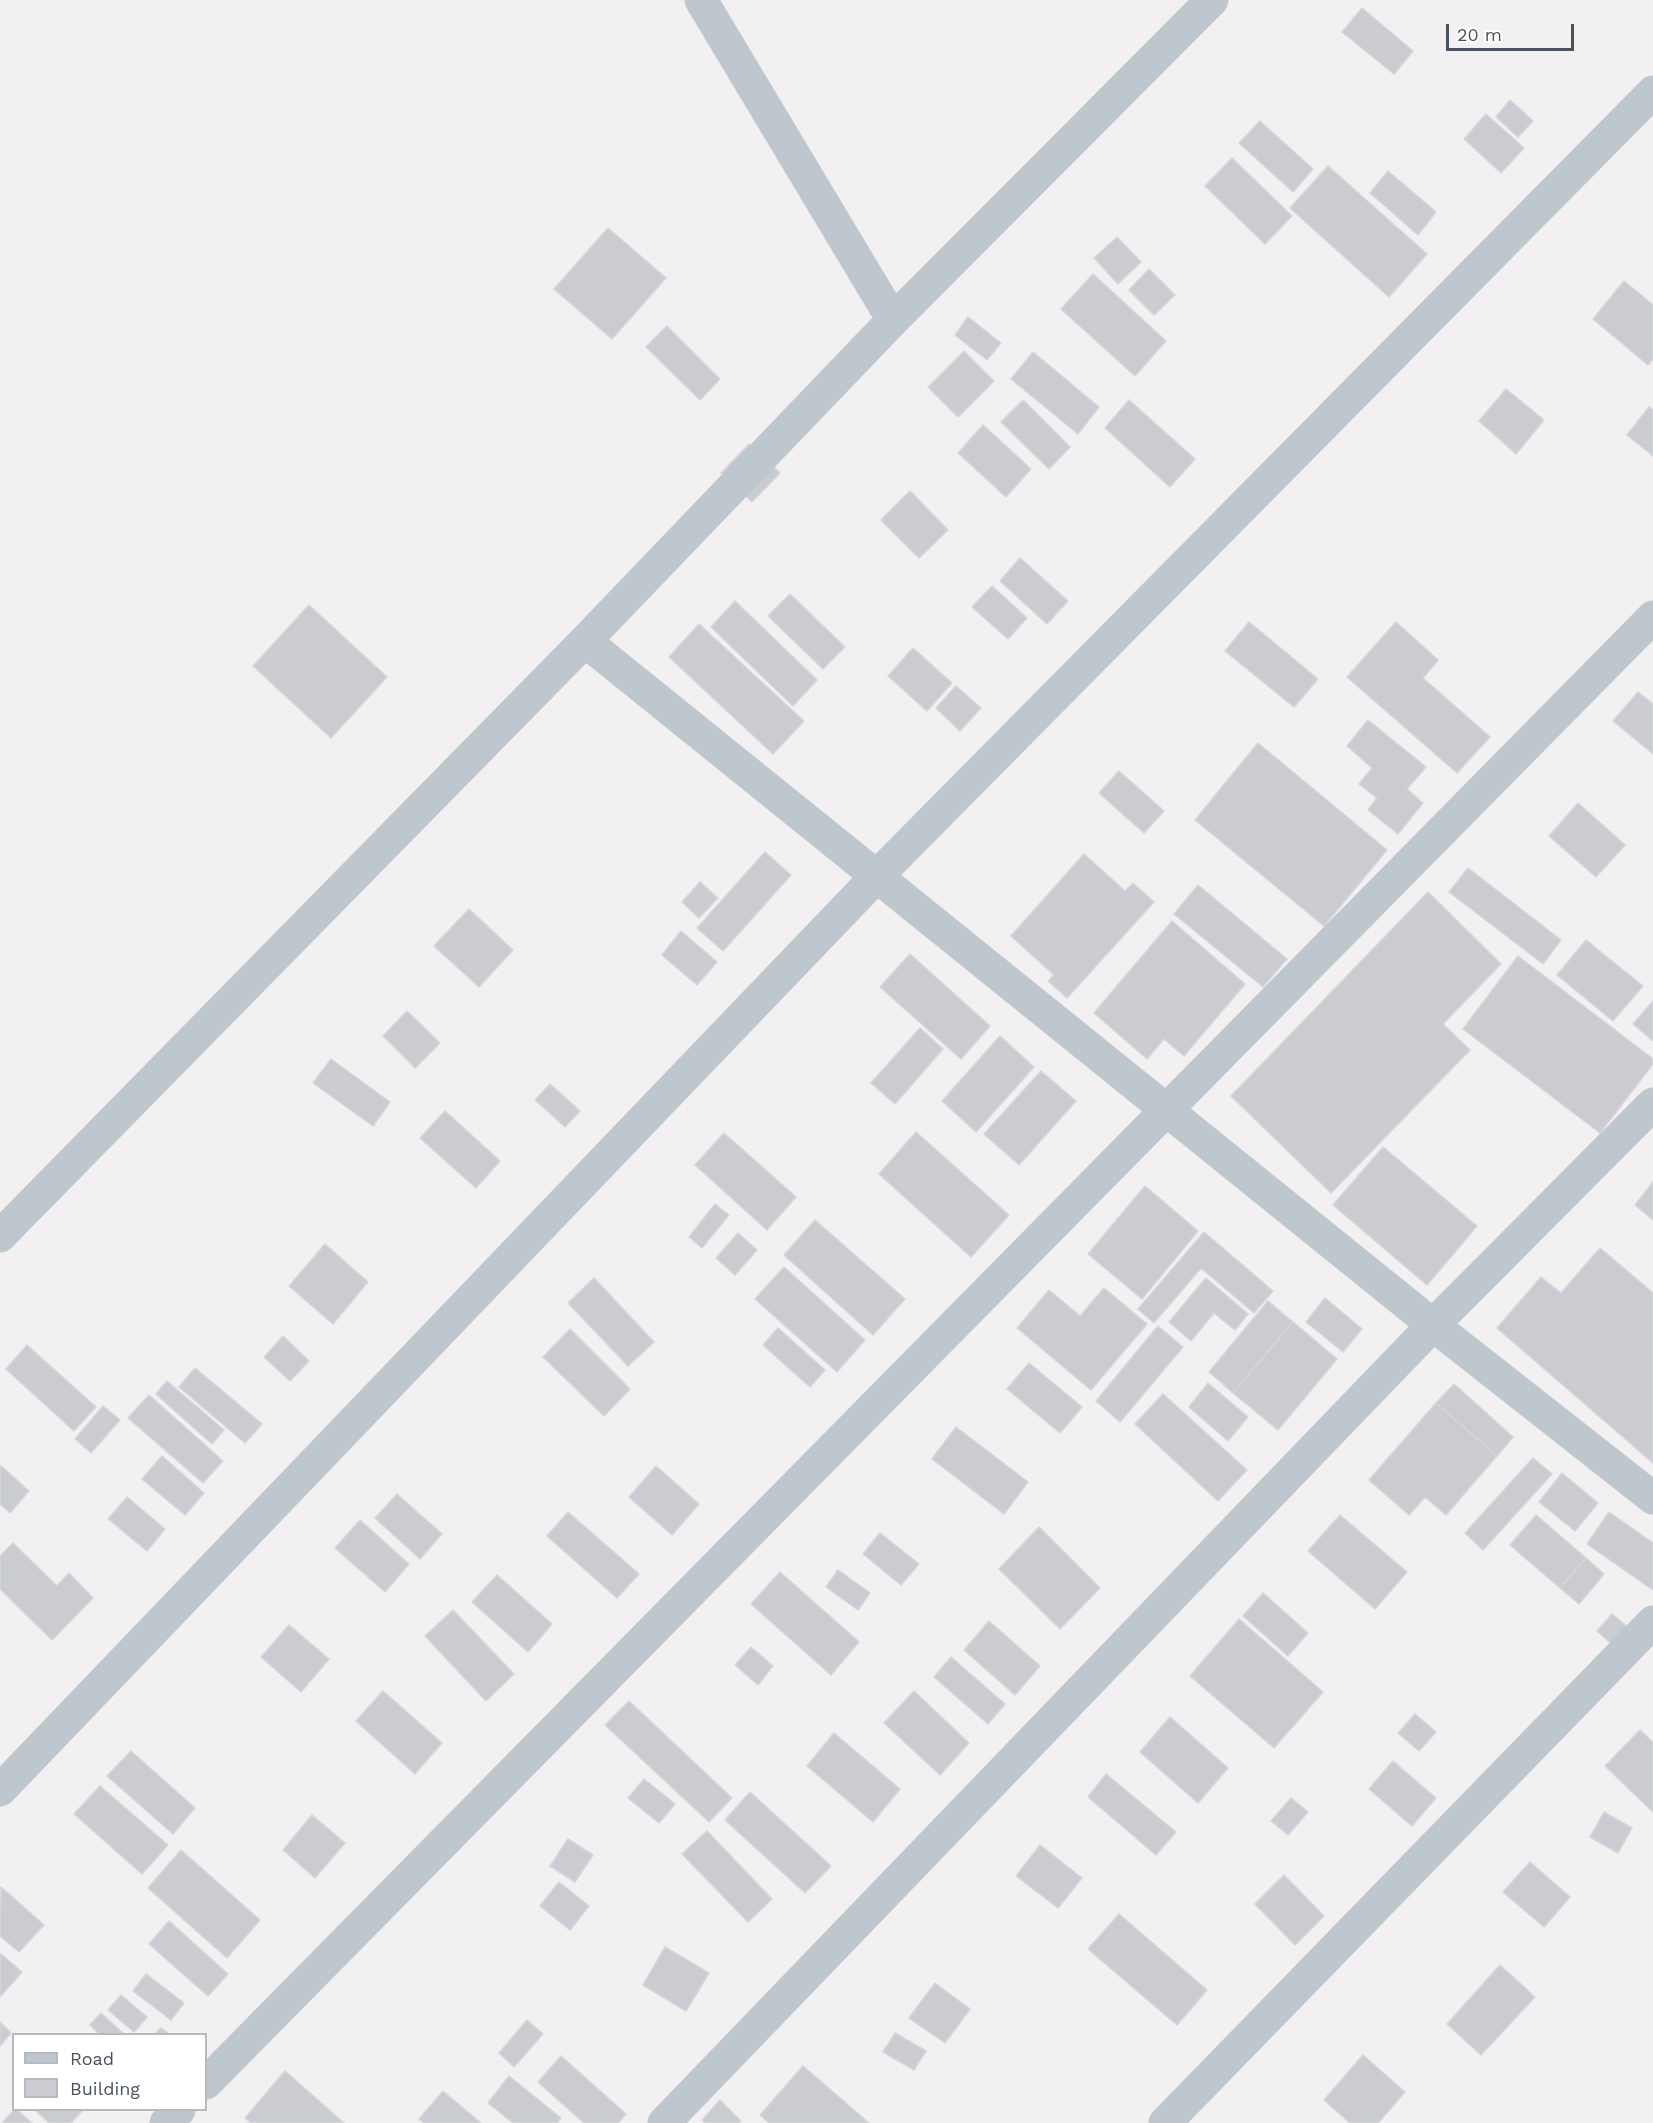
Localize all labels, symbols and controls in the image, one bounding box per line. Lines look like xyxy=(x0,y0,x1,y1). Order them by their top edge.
scale bar xyxy=(1449,12,1576,50)
text: 20 m xyxy=(1457,24,1502,45)
legend xyxy=(12,2033,207,2111)
text: Road xyxy=(70,2048,114,2069)
text: Building xyxy=(70,2078,140,2099)

